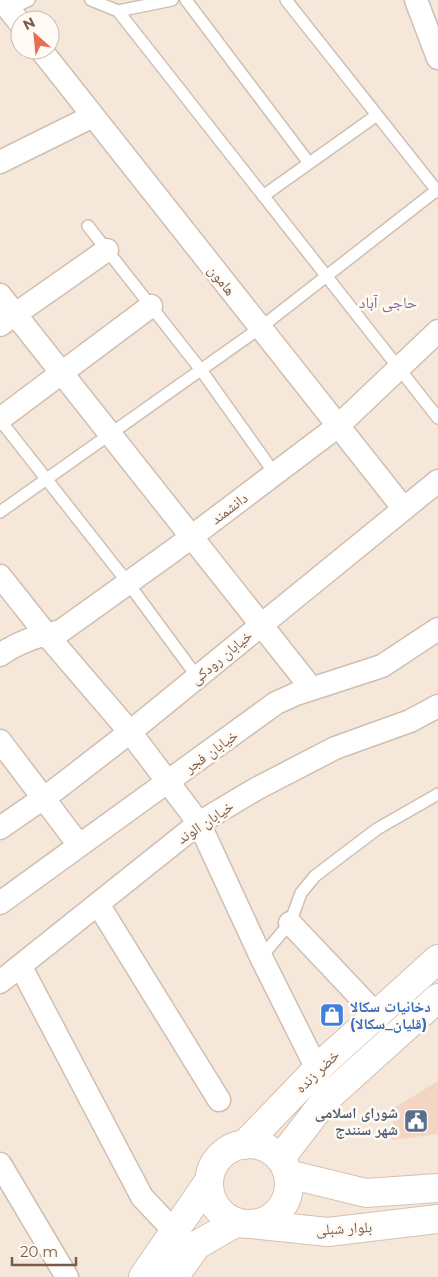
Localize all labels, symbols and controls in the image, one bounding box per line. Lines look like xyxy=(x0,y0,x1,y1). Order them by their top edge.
north arrow xyxy=(10,10,60,60)
text: N xyxy=(20,13,38,34)
street label: هامون xyxy=(203,261,240,300)
district label: حاجی آباد xyxy=(359,293,417,313)
street label: دانشمند xyxy=(207,488,251,528)
street label: خیابان رودکی xyxy=(186,625,257,689)
street label: خیابان فجر xyxy=(180,725,243,778)
street label: خیابان الوند xyxy=(173,796,238,849)
place label: دخانیات سکالا (قلیان_سکالا) xyxy=(350,997,431,1033)
shop icon: دخانیات سکالا (قلیان_سکالا) xyxy=(319,1002,345,1028)
street label: خضر زنده xyxy=(291,1045,343,1097)
place label: شورای اسلامی شهر سنندج xyxy=(315,1103,398,1139)
public building icon: شورای اسلامی شهر سنندج xyxy=(403,1108,429,1134)
street label: بلوار شبلی xyxy=(315,1217,373,1240)
scale bar xyxy=(12,1234,76,1266)
text: 20 m xyxy=(20,1242,58,1261)

